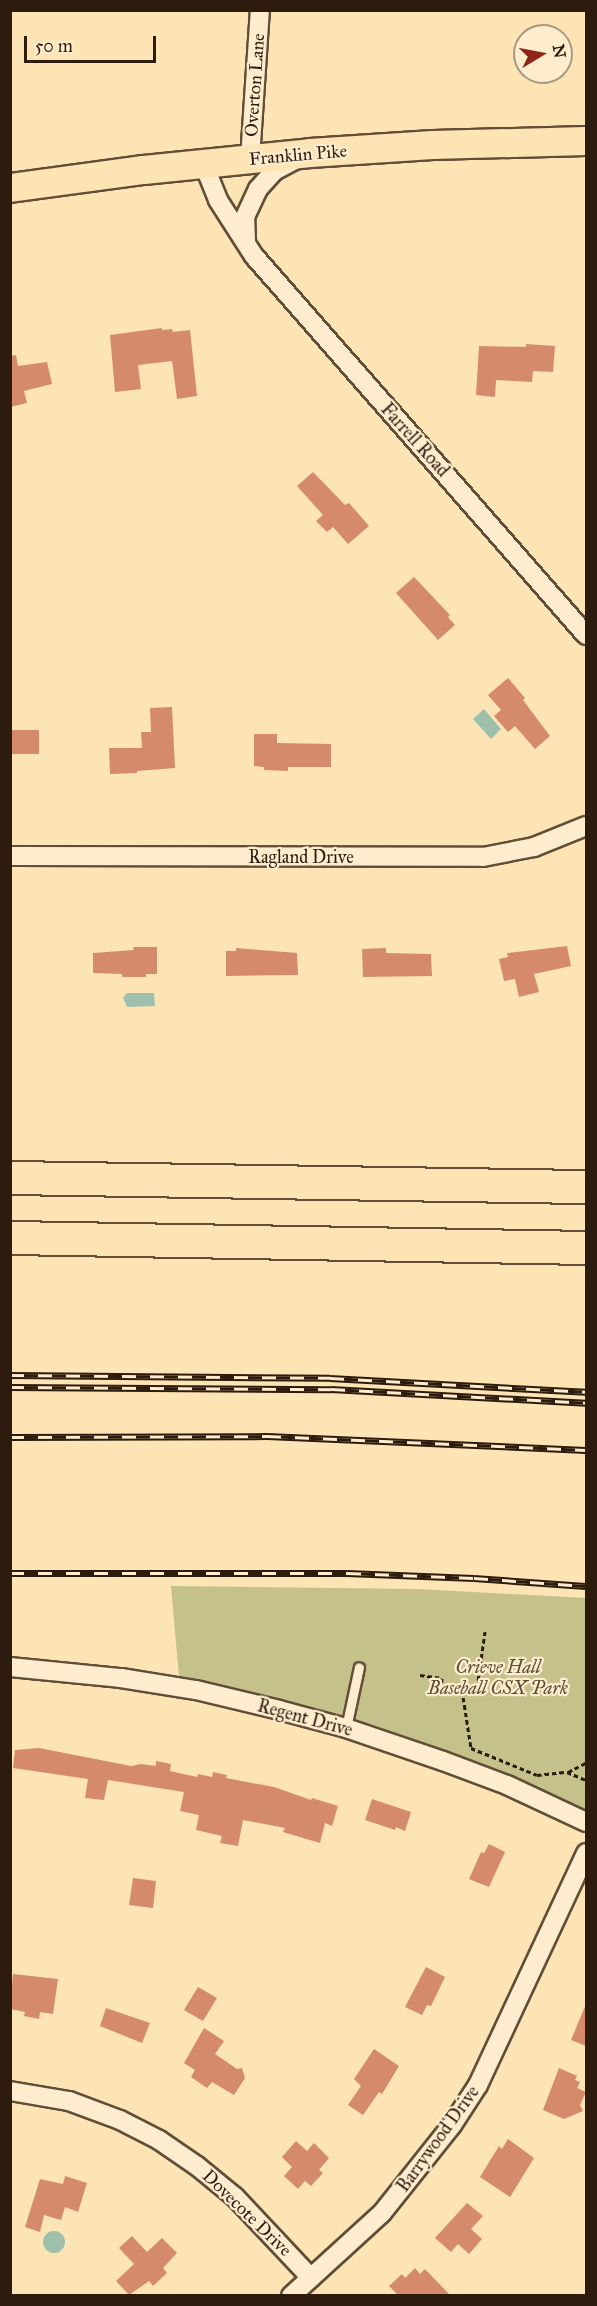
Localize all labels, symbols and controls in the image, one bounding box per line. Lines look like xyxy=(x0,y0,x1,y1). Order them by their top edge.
scale bar xyxy=(27,24,159,62)
north arrow xyxy=(513,24,573,84)
street label: Overton Lane xyxy=(241,33,269,137)
text: 50 m xyxy=(35,35,73,57)
text: N xyxy=(549,43,570,59)
street label: Franklin Pike xyxy=(248,140,348,170)
street label: Farrell Road xyxy=(376,399,454,481)
street label: Ragland Drive xyxy=(248,846,354,868)
park label: Crieve Hall Baseball CSX Park xyxy=(428,1657,568,1700)
street label: Regent Drive xyxy=(255,1695,355,1741)
street label: Barrywood Drive xyxy=(392,2082,484,2196)
street label: Dovecote Drive xyxy=(198,2165,296,2261)

